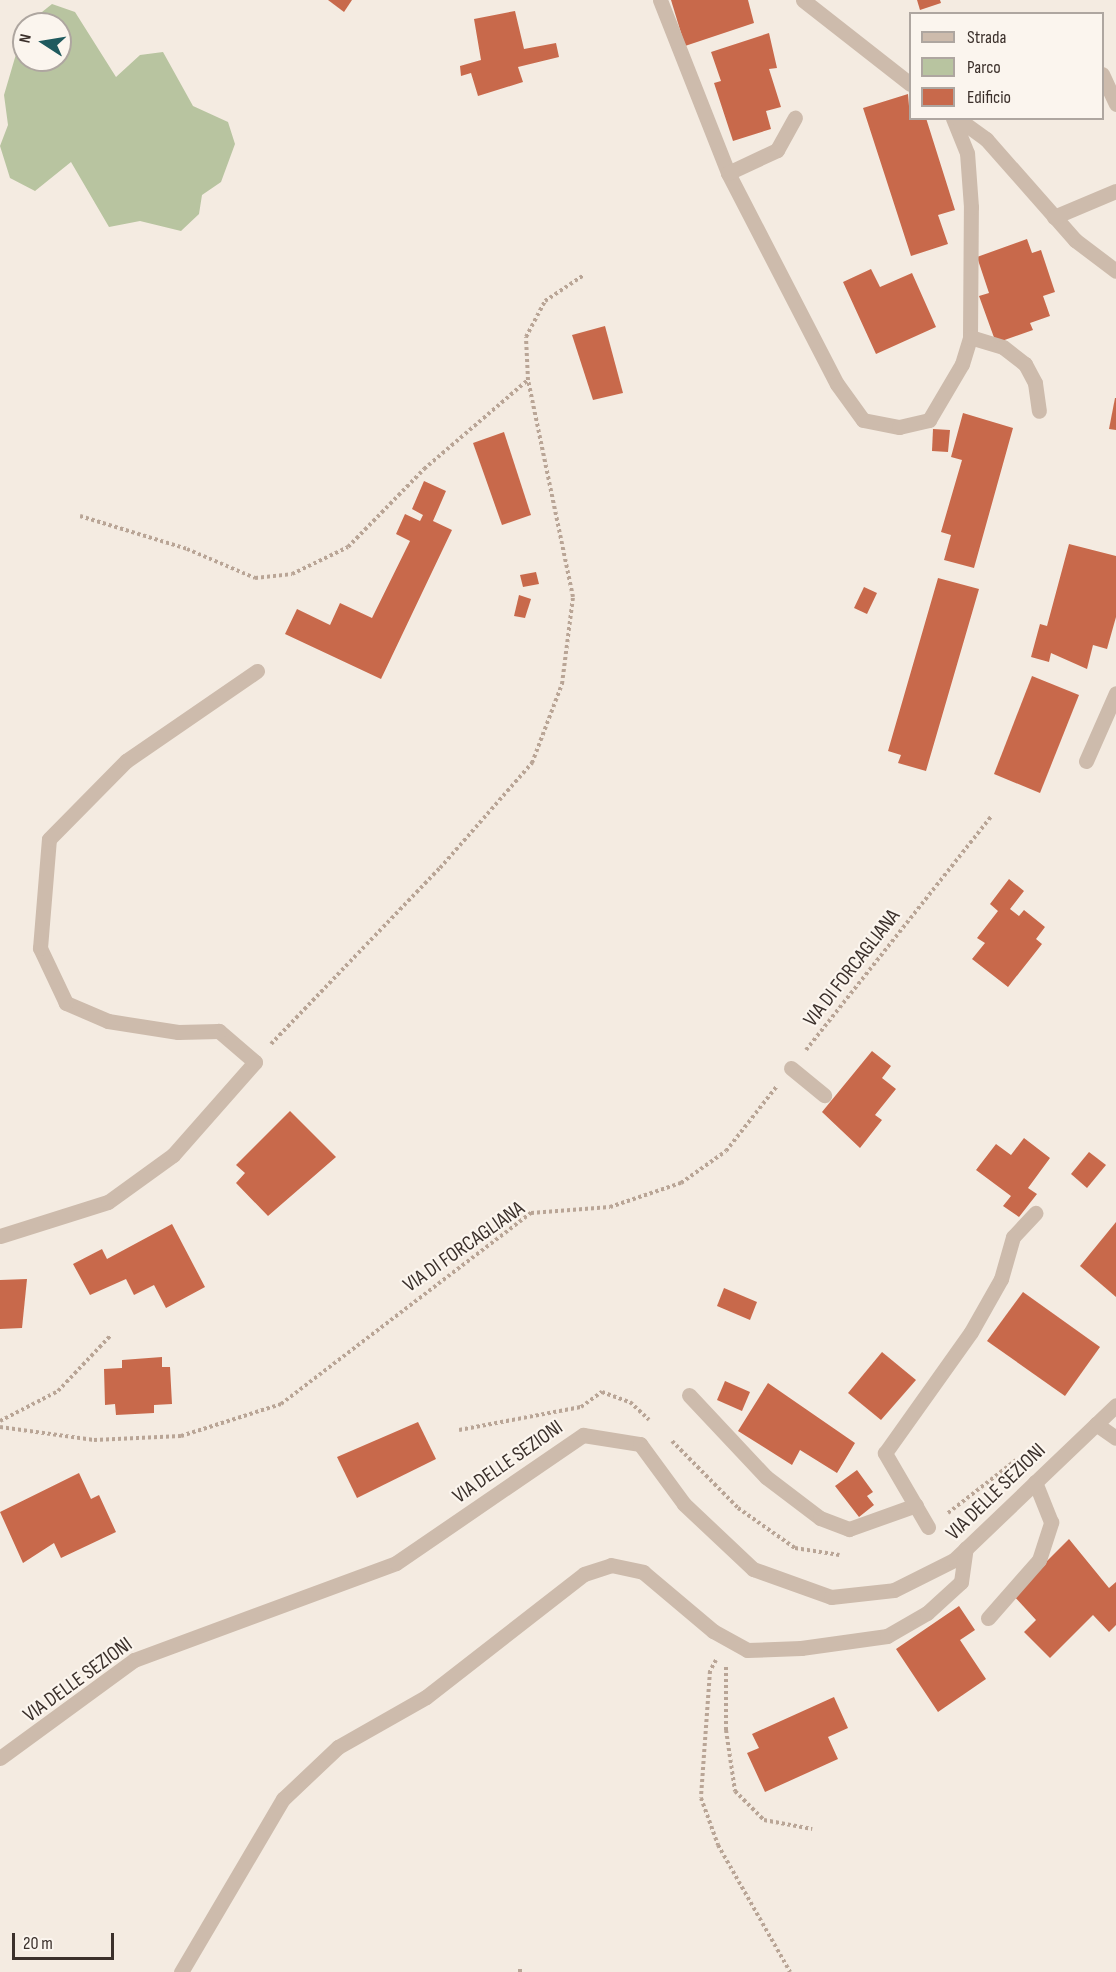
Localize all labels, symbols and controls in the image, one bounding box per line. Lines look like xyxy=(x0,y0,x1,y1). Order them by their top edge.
north arrow xyxy=(12,12,72,72)
legend xyxy=(909,12,1104,120)
text: Strada xyxy=(967,27,1006,48)
text: N xyxy=(16,32,36,45)
text: Parco xyxy=(967,57,1001,78)
text: Edificio xyxy=(967,87,1011,108)
street label: VIA DI FORCAGLIANA xyxy=(798,904,906,1032)
street label: VIA DI FORCAGLIANA xyxy=(399,1196,529,1298)
street label: VIA DELLE SEZIONI xyxy=(448,1415,568,1509)
street label: VIA DELLE SEZIONI xyxy=(941,1438,1051,1546)
street label: VIA DELLE SEZIONI xyxy=(19,1632,137,1728)
scale bar xyxy=(15,1921,117,1959)
text: 20 m xyxy=(23,1933,53,1954)

